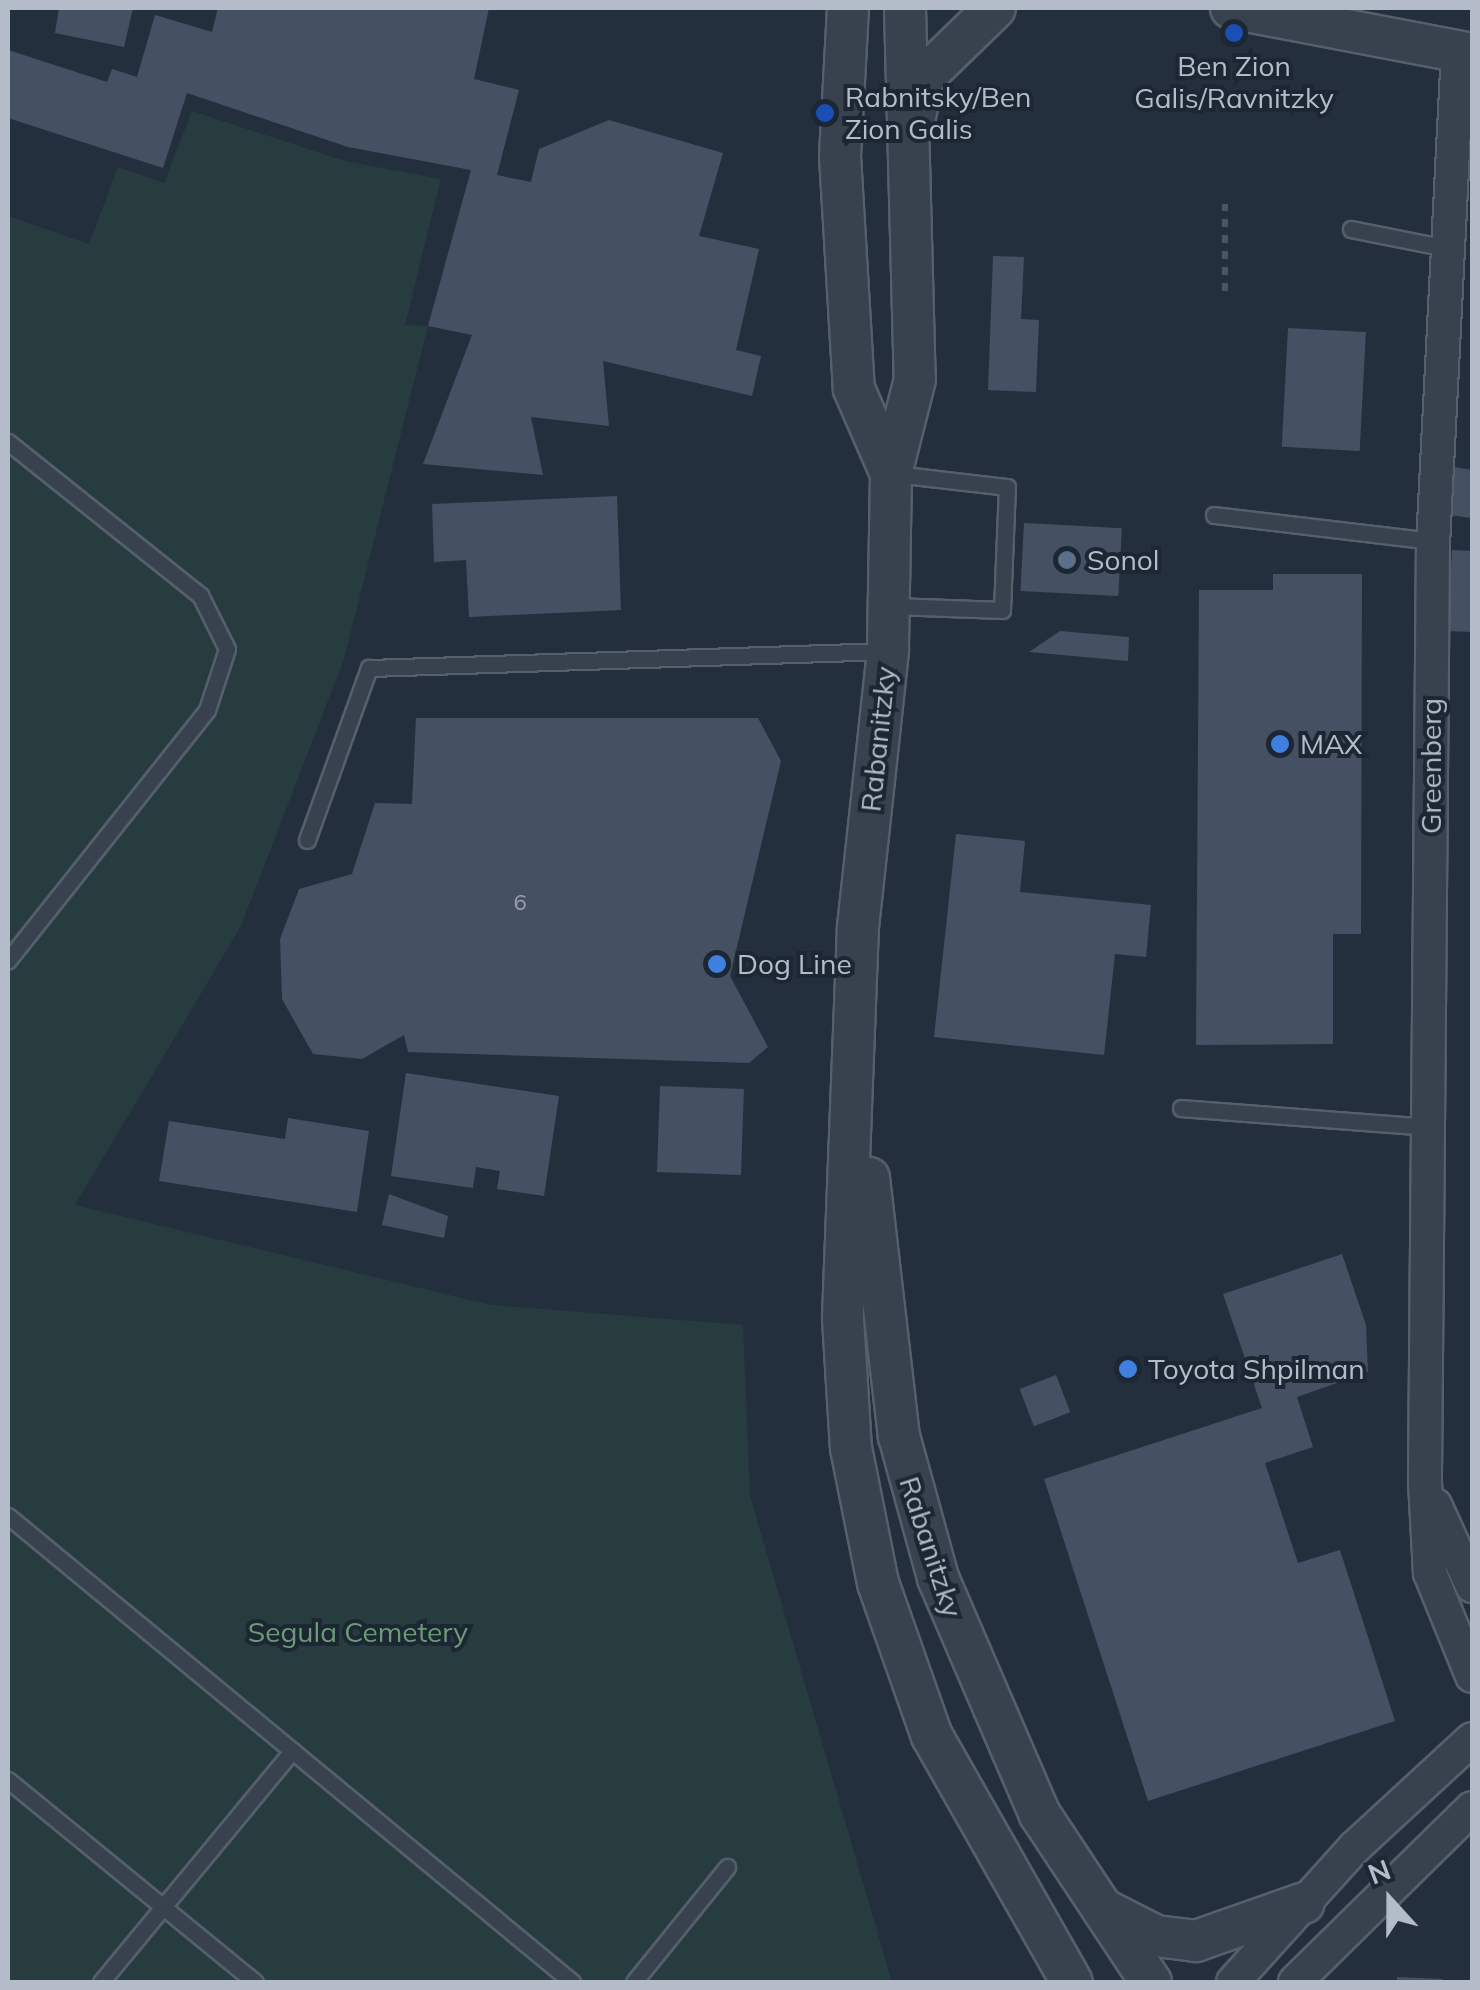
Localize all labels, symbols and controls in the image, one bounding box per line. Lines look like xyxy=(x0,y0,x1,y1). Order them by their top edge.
marker: Ben Zion Galis/Ravnitzky xyxy=(1223,22,1245,44)
place label: Ben Zion Galis/Ravnitzky xyxy=(1134,49,1334,115)
place label: Rabnitsky/Ben Zion Galis xyxy=(845,80,1031,146)
marker: Rabnitsky/Ben Zion Galis xyxy=(814,102,836,124)
place label: Sonol xyxy=(1087,543,1159,577)
marker: Sonol xyxy=(1056,549,1078,571)
street label: Rabanitzky xyxy=(854,665,902,813)
street label: Greenberg xyxy=(1414,698,1448,834)
place label: MAX xyxy=(1300,727,1362,761)
marker: MAX xyxy=(1269,733,1291,755)
house number: 6 xyxy=(513,890,527,916)
place label: Dog Line xyxy=(737,947,852,981)
marker: Dog Line xyxy=(706,953,728,975)
place label: Toyota Shpilman xyxy=(1148,1352,1365,1386)
marker: Toyota Shpilman xyxy=(1117,1358,1139,1380)
street label: Rabanitzky xyxy=(892,1472,970,1622)
park label: Segula Cemetery xyxy=(248,1615,468,1649)
north arrow xyxy=(1340,1850,1440,1950)
text: N xyxy=(1363,1851,1395,1892)

